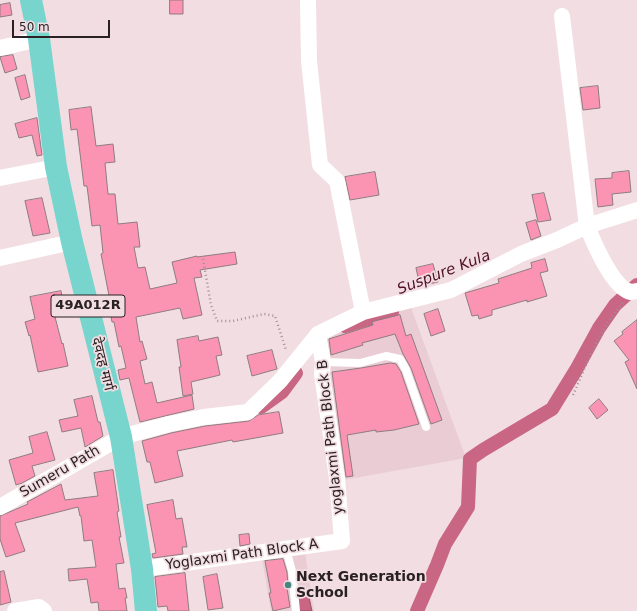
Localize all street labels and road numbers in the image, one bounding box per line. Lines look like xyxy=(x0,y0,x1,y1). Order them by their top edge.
road number: 49A012R xyxy=(51,295,125,317)
street label: देवदह मार्ग xyxy=(87,336,117,392)
street label: yoglaxmi Path Block B xyxy=(315,359,347,515)
street label: Sumeru Path xyxy=(17,442,103,502)
street label: Yoglaxmi Path Block A xyxy=(165,536,319,574)

